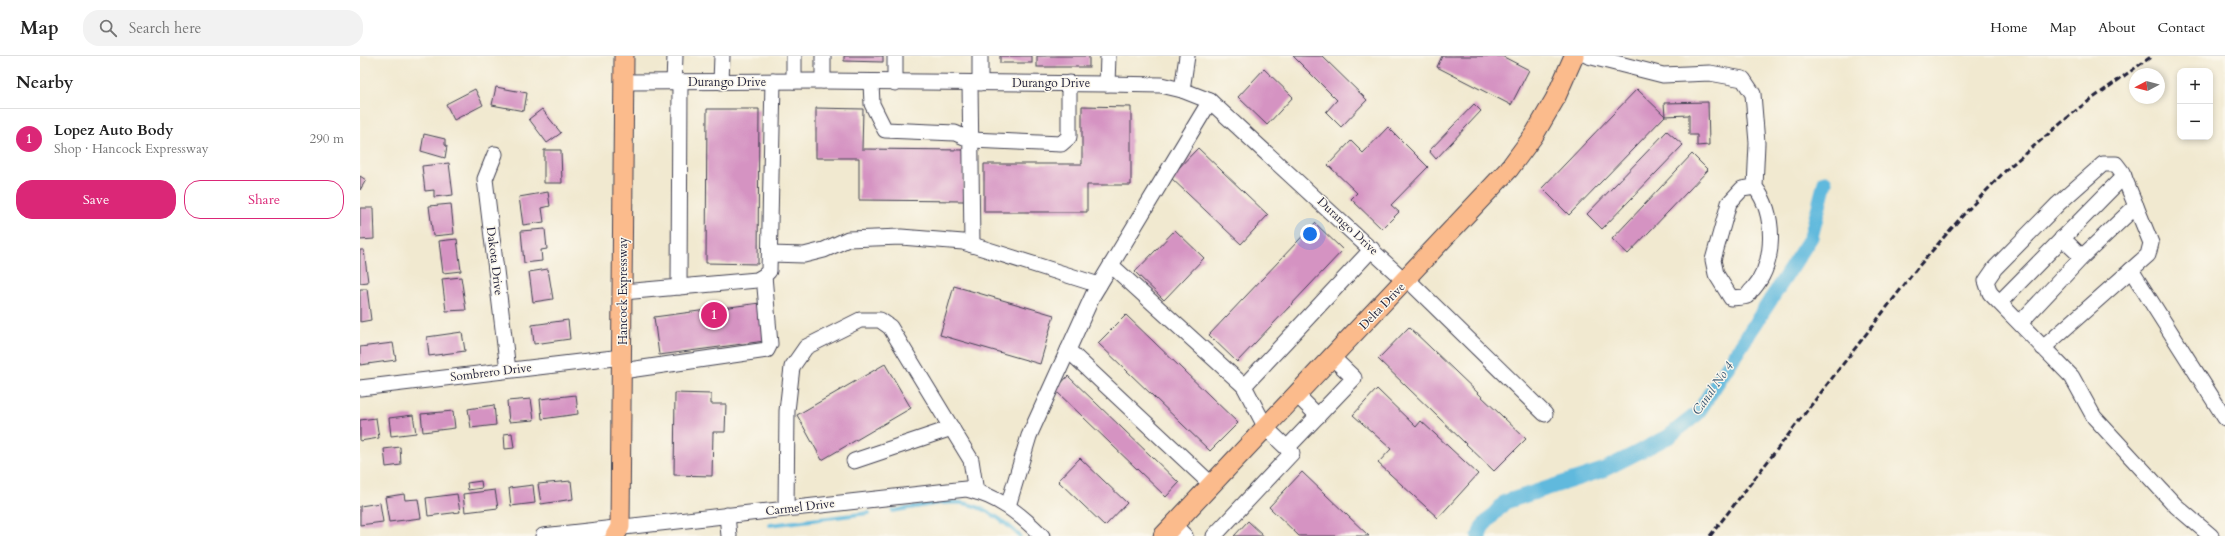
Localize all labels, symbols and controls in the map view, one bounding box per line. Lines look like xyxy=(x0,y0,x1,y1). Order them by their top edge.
search box xyxy=(83,10,363,46)
text: Map xyxy=(20,15,59,41)
icon: search xyxy=(97,17,119,39)
text: Search here xyxy=(129,18,201,38)
text: Home xyxy=(1990,18,2028,37)
text: Map xyxy=(2050,18,2076,37)
text: About xyxy=(2098,18,2135,37)
text: Contact xyxy=(2157,18,2205,37)
north arrow xyxy=(2129,68,2165,104)
map controls xyxy=(2177,68,2213,140)
button: + xyxy=(2177,68,2213,104)
text: Nearby xyxy=(16,71,73,94)
street label: Durango Drive xyxy=(688,74,766,90)
street label: Durango Drive xyxy=(1012,75,1090,91)
button: − xyxy=(2177,104,2213,140)
text: Lopez Auto Body xyxy=(54,120,174,140)
text: 1 xyxy=(26,130,32,148)
text: 290 m xyxy=(310,130,344,148)
text: Shop · Hancock Expressway xyxy=(54,140,209,158)
button: Save xyxy=(16,180,176,219)
button: Share xyxy=(184,180,344,219)
street label: Durango Drive xyxy=(1314,193,1382,259)
your location xyxy=(1300,224,1320,244)
street label: Dakota Drive xyxy=(483,226,507,296)
street label: Hancock Expressway xyxy=(615,236,631,345)
street label: Delta Drive xyxy=(1356,279,1408,333)
pin: 1 xyxy=(701,300,727,330)
water label: Canal No 4 xyxy=(1688,358,1738,419)
street label: Sombrero Drive xyxy=(449,359,533,385)
street label: Carmel Drive xyxy=(764,495,836,519)

